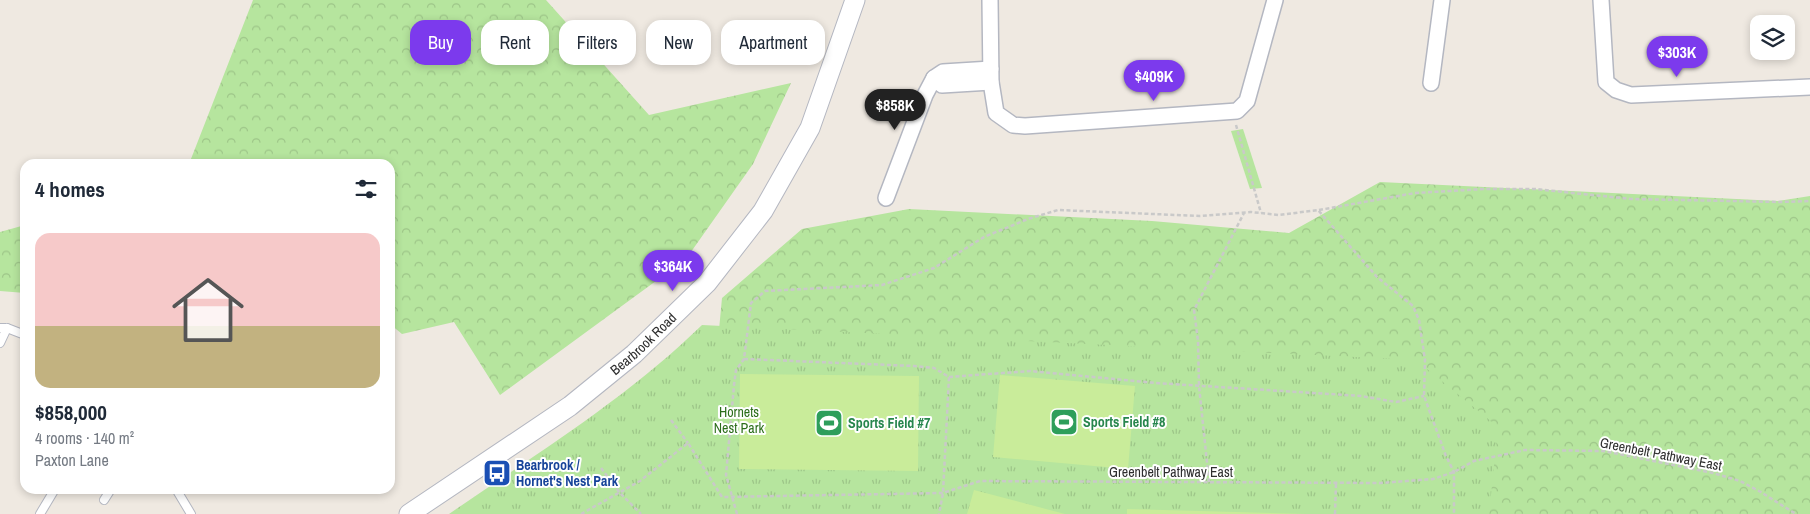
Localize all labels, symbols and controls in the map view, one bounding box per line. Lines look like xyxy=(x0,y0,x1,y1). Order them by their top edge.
map controls xyxy=(1750,15,1795,60)
button: layers xyxy=(1750,15,1795,60)
chip: Buy xyxy=(410,20,471,65)
chip: Rent xyxy=(481,20,549,65)
chip: Filters xyxy=(559,20,636,65)
chip: New xyxy=(646,20,711,65)
chip: Apartment xyxy=(721,20,825,65)
pin: $303K xyxy=(1642,36,1712,78)
text: $303K xyxy=(1658,41,1696,63)
pin: $409K xyxy=(1119,59,1189,102)
text: $409K xyxy=(1135,65,1173,87)
pin: $858K xyxy=(860,88,930,131)
text: $858K xyxy=(876,94,914,116)
text: 4 homes xyxy=(35,175,105,204)
icon: filters xyxy=(352,175,380,203)
pin: $364K xyxy=(638,250,708,292)
text: $364K xyxy=(654,255,692,277)
icon: home xyxy=(163,265,253,355)
street label: Bearbrook Road xyxy=(606,309,680,379)
text: $858,000 xyxy=(35,398,107,427)
park label: Hornets Nest Park xyxy=(714,403,764,437)
sports icon: Sports Field #8 xyxy=(1049,407,1079,437)
sports icon: Sports Field #7 xyxy=(814,408,844,438)
place label: Sports Field #8 xyxy=(1083,413,1165,431)
place label: Sports Field #7 xyxy=(848,414,931,432)
text: 4 rooms · 140 m² xyxy=(35,427,134,449)
street label: Greenbelt Pathway East xyxy=(1599,433,1723,475)
text: Paxton Lane xyxy=(35,449,109,471)
place label: Bearbrook / Hornet's Nest Park xyxy=(516,456,619,490)
bus stop icon: Bearbrook / Hornet's Nest Park xyxy=(482,458,512,488)
street label: Greenbelt Pathway East xyxy=(1109,463,1233,481)

